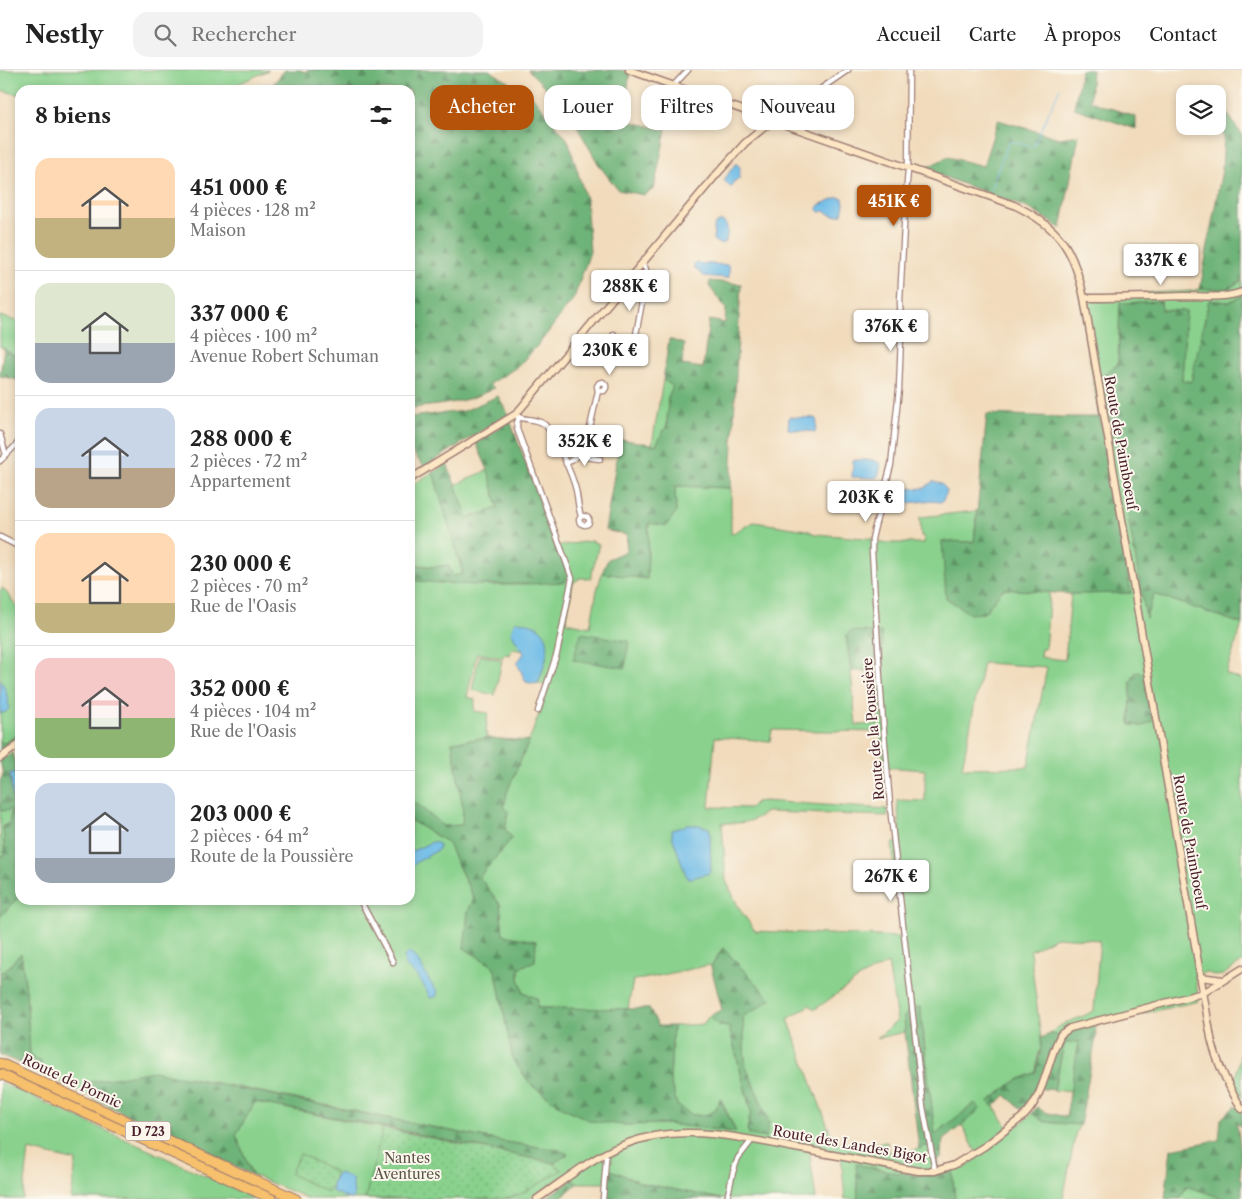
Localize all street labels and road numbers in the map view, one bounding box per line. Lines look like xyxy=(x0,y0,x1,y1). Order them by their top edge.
street label: Route de Paimboeuf xyxy=(1100,374,1142,514)
street label: Route de la Poussière xyxy=(858,657,888,801)
street label: Route de Paimboeuf xyxy=(1169,773,1211,913)
street label: Route de Pornic xyxy=(19,1050,125,1112)
road number: D 723 xyxy=(126,1122,170,1140)
street label: Route des Landes Bigot xyxy=(771,1122,929,1166)

